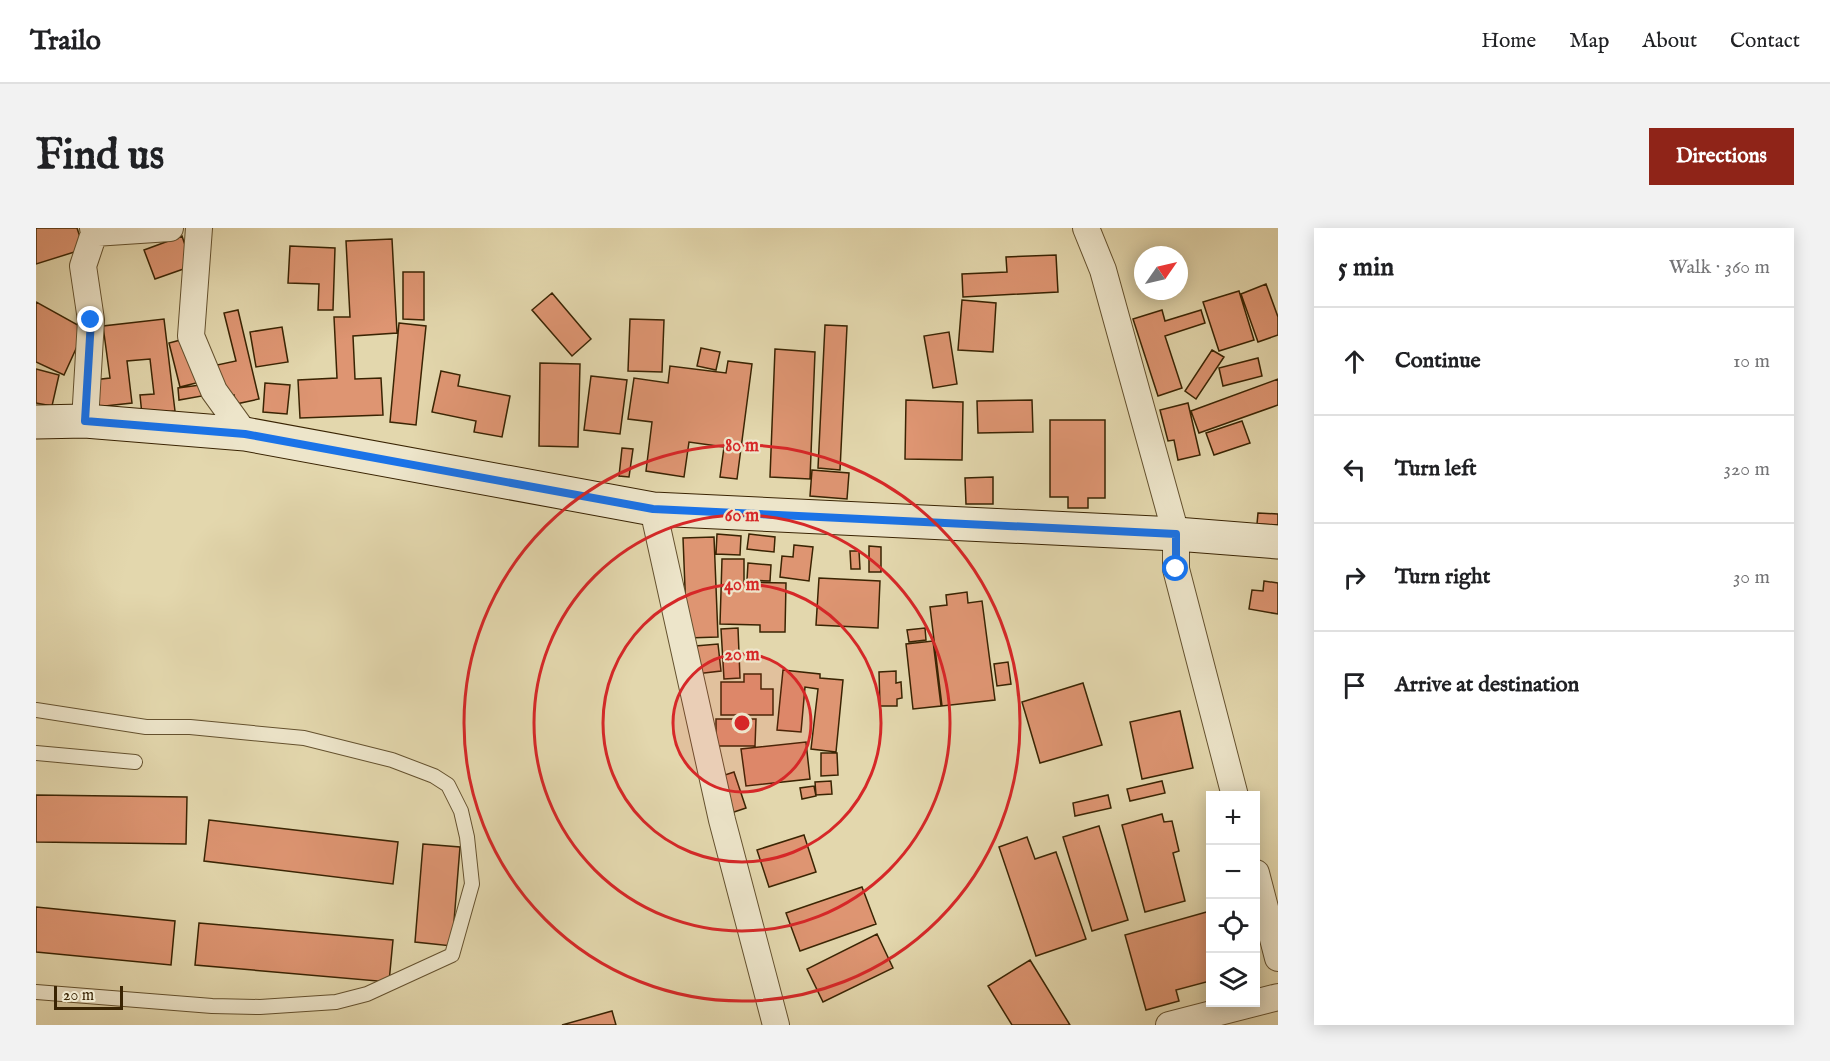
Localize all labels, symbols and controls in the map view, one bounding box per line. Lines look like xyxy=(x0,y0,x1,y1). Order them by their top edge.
text: Trailo xyxy=(30,24,101,59)
text: Home xyxy=(1481,28,1536,55)
text: Map xyxy=(1569,28,1609,55)
text: About xyxy=(1642,28,1697,55)
text: Contact xyxy=(1730,28,1800,55)
button: Directions xyxy=(1649,128,1794,185)
text: Find us xyxy=(36,130,164,183)
north arrow xyxy=(1134,246,1188,300)
text: 5 min xyxy=(1338,251,1394,284)
text: Walk · 360 m xyxy=(1669,255,1770,280)
route end xyxy=(77,306,103,332)
icon: ahead xyxy=(1338,345,1371,378)
text: Continue xyxy=(1395,347,1481,375)
text: 10 m xyxy=(1733,349,1770,374)
text: 80 m xyxy=(725,435,759,458)
icon: left xyxy=(1338,453,1371,486)
text: Turn left xyxy=(1395,455,1477,483)
text: 320 m xyxy=(1724,457,1770,482)
text: 60 m xyxy=(725,505,759,528)
route start xyxy=(1162,555,1188,581)
icon: right xyxy=(1338,561,1371,594)
text: Turn right xyxy=(1395,563,1490,591)
text: 30 m xyxy=(1733,565,1770,590)
text: 40 m xyxy=(724,574,760,597)
text: 20 m xyxy=(724,644,760,667)
icon: arrive xyxy=(1338,669,1371,702)
text: Arrive at destination xyxy=(1395,671,1579,699)
centre of rings xyxy=(732,713,752,733)
map controls xyxy=(1206,791,1260,1007)
button: + xyxy=(1206,791,1260,845)
button: − xyxy=(1206,845,1260,899)
button: locate xyxy=(1206,899,1260,953)
button: layers xyxy=(1206,953,1260,1007)
scale bar xyxy=(54,983,123,1010)
text: 20 m xyxy=(63,986,94,1006)

